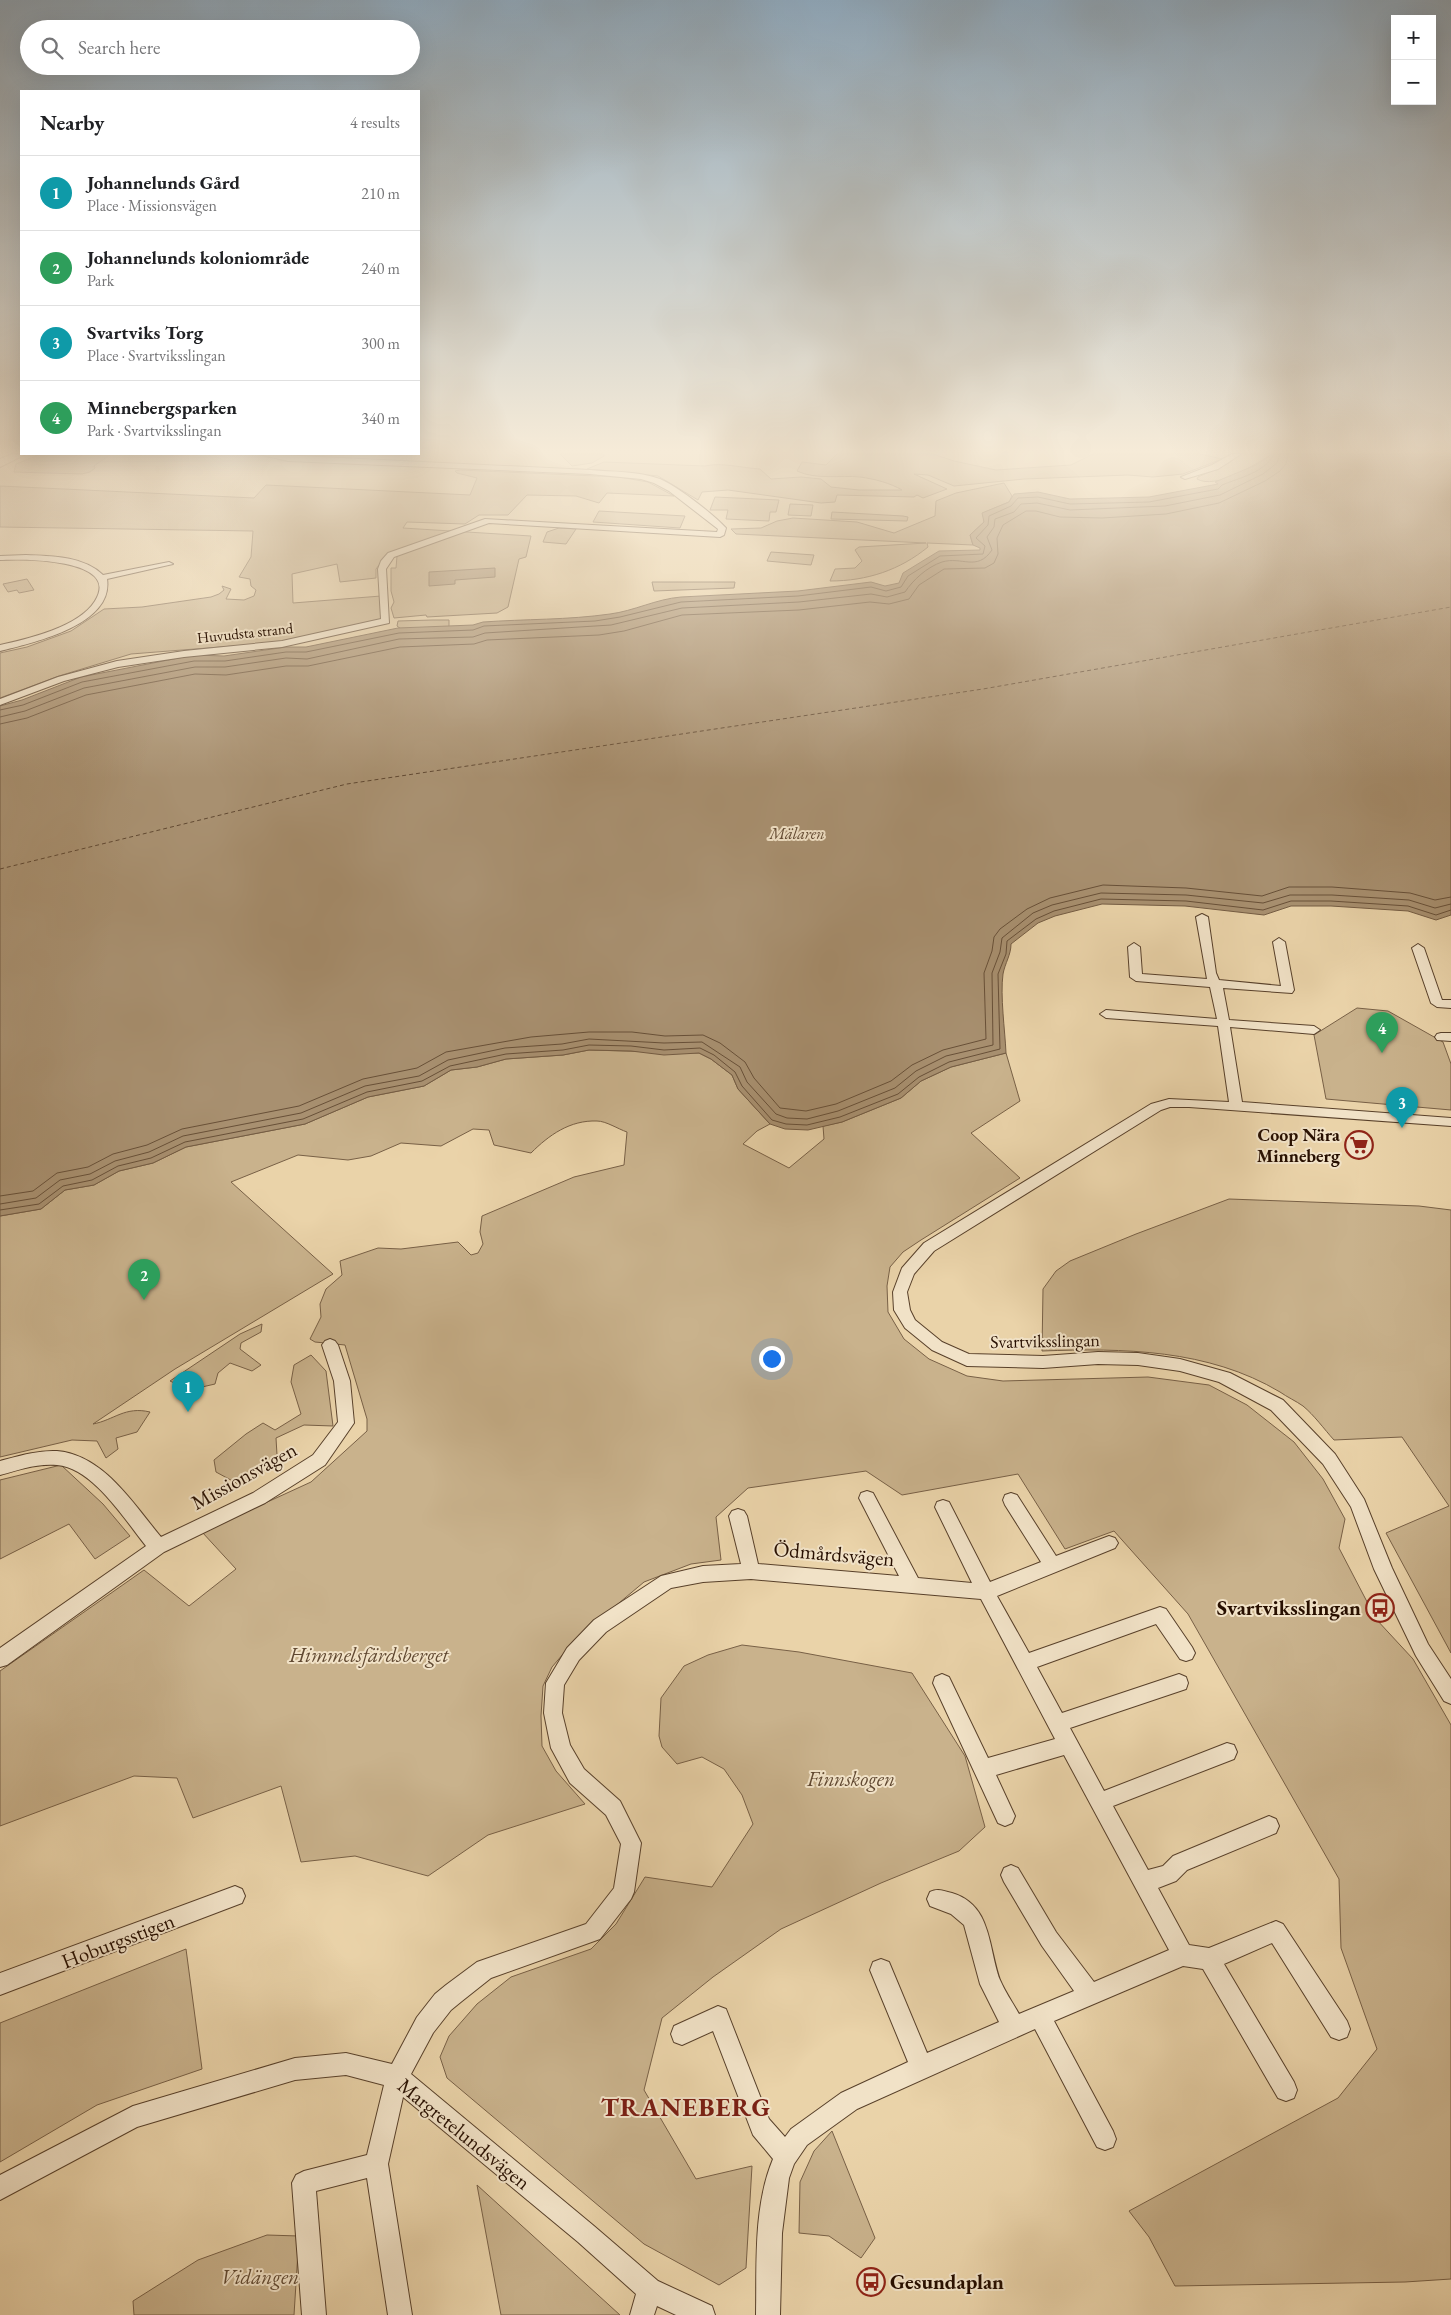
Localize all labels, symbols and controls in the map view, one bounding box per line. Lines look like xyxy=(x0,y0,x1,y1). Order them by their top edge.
map controls xyxy=(1391,15,1436,105)
button: + xyxy=(1391,15,1436,60)
search box xyxy=(20,20,420,75)
icon: search xyxy=(38,34,66,62)
text: Search here xyxy=(78,35,160,60)
button: − xyxy=(1391,60,1436,105)
text: Nearby xyxy=(40,109,104,136)
text: 4 results xyxy=(350,112,400,133)
text: Johannelunds Gård xyxy=(87,170,240,195)
text: 1 xyxy=(52,183,60,204)
text: 210 m xyxy=(361,183,400,204)
text: Place · Missionsvägen xyxy=(87,195,217,216)
text: Johannelunds koloniområde xyxy=(87,245,309,270)
text: 2 xyxy=(52,258,60,279)
text: 240 m xyxy=(361,258,400,279)
text: Park xyxy=(87,270,114,291)
text: Svartviks Torg xyxy=(87,320,203,345)
text: 3 xyxy=(52,333,60,354)
text: 300 m xyxy=(361,333,400,354)
text: Place · Svartviksslingan xyxy=(87,345,226,366)
text: Minnebergsparken xyxy=(87,395,237,420)
text: 4 xyxy=(52,408,60,429)
text: 340 m xyxy=(361,408,400,429)
text: Park · Svartviksslingan xyxy=(87,420,222,441)
street label: Huvudsta strand xyxy=(196,618,294,647)
water label: Mälaren xyxy=(768,823,825,844)
pin: 4 xyxy=(1366,1012,1398,1053)
pin: 3 xyxy=(1386,1087,1418,1128)
place label: Coop Nära Minneberg xyxy=(1257,1123,1341,1167)
supermarket icon: Coop Nära Minneberg xyxy=(1344,1130,1374,1160)
pin: 2 xyxy=(128,1259,160,1300)
street label: Svartviksslingan xyxy=(990,1328,1101,1353)
your location xyxy=(759,1346,785,1372)
pin: 1 xyxy=(172,1371,204,1412)
street label: Missionsvägen xyxy=(186,1435,301,1516)
street label: Ödmårdsvägen xyxy=(772,1535,896,1572)
bus stop icon: Svartviksslingan xyxy=(1365,1593,1395,1623)
place label: Svartviksslingan xyxy=(1217,1594,1361,1621)
park label: Himmelsfärdsberget xyxy=(288,1641,450,1668)
park label: Finnskogen xyxy=(806,1765,895,1792)
street label: Hoburgsstigen xyxy=(57,1907,178,1974)
street label: Margretelundsvägen xyxy=(392,2072,536,2195)
district label: TRANEBERG xyxy=(601,2090,771,2124)
park label: Vidängen xyxy=(221,2263,299,2290)
bus stop icon: Gesundaplan xyxy=(856,2267,886,2297)
place label: Gesundaplan xyxy=(890,2268,1004,2295)

